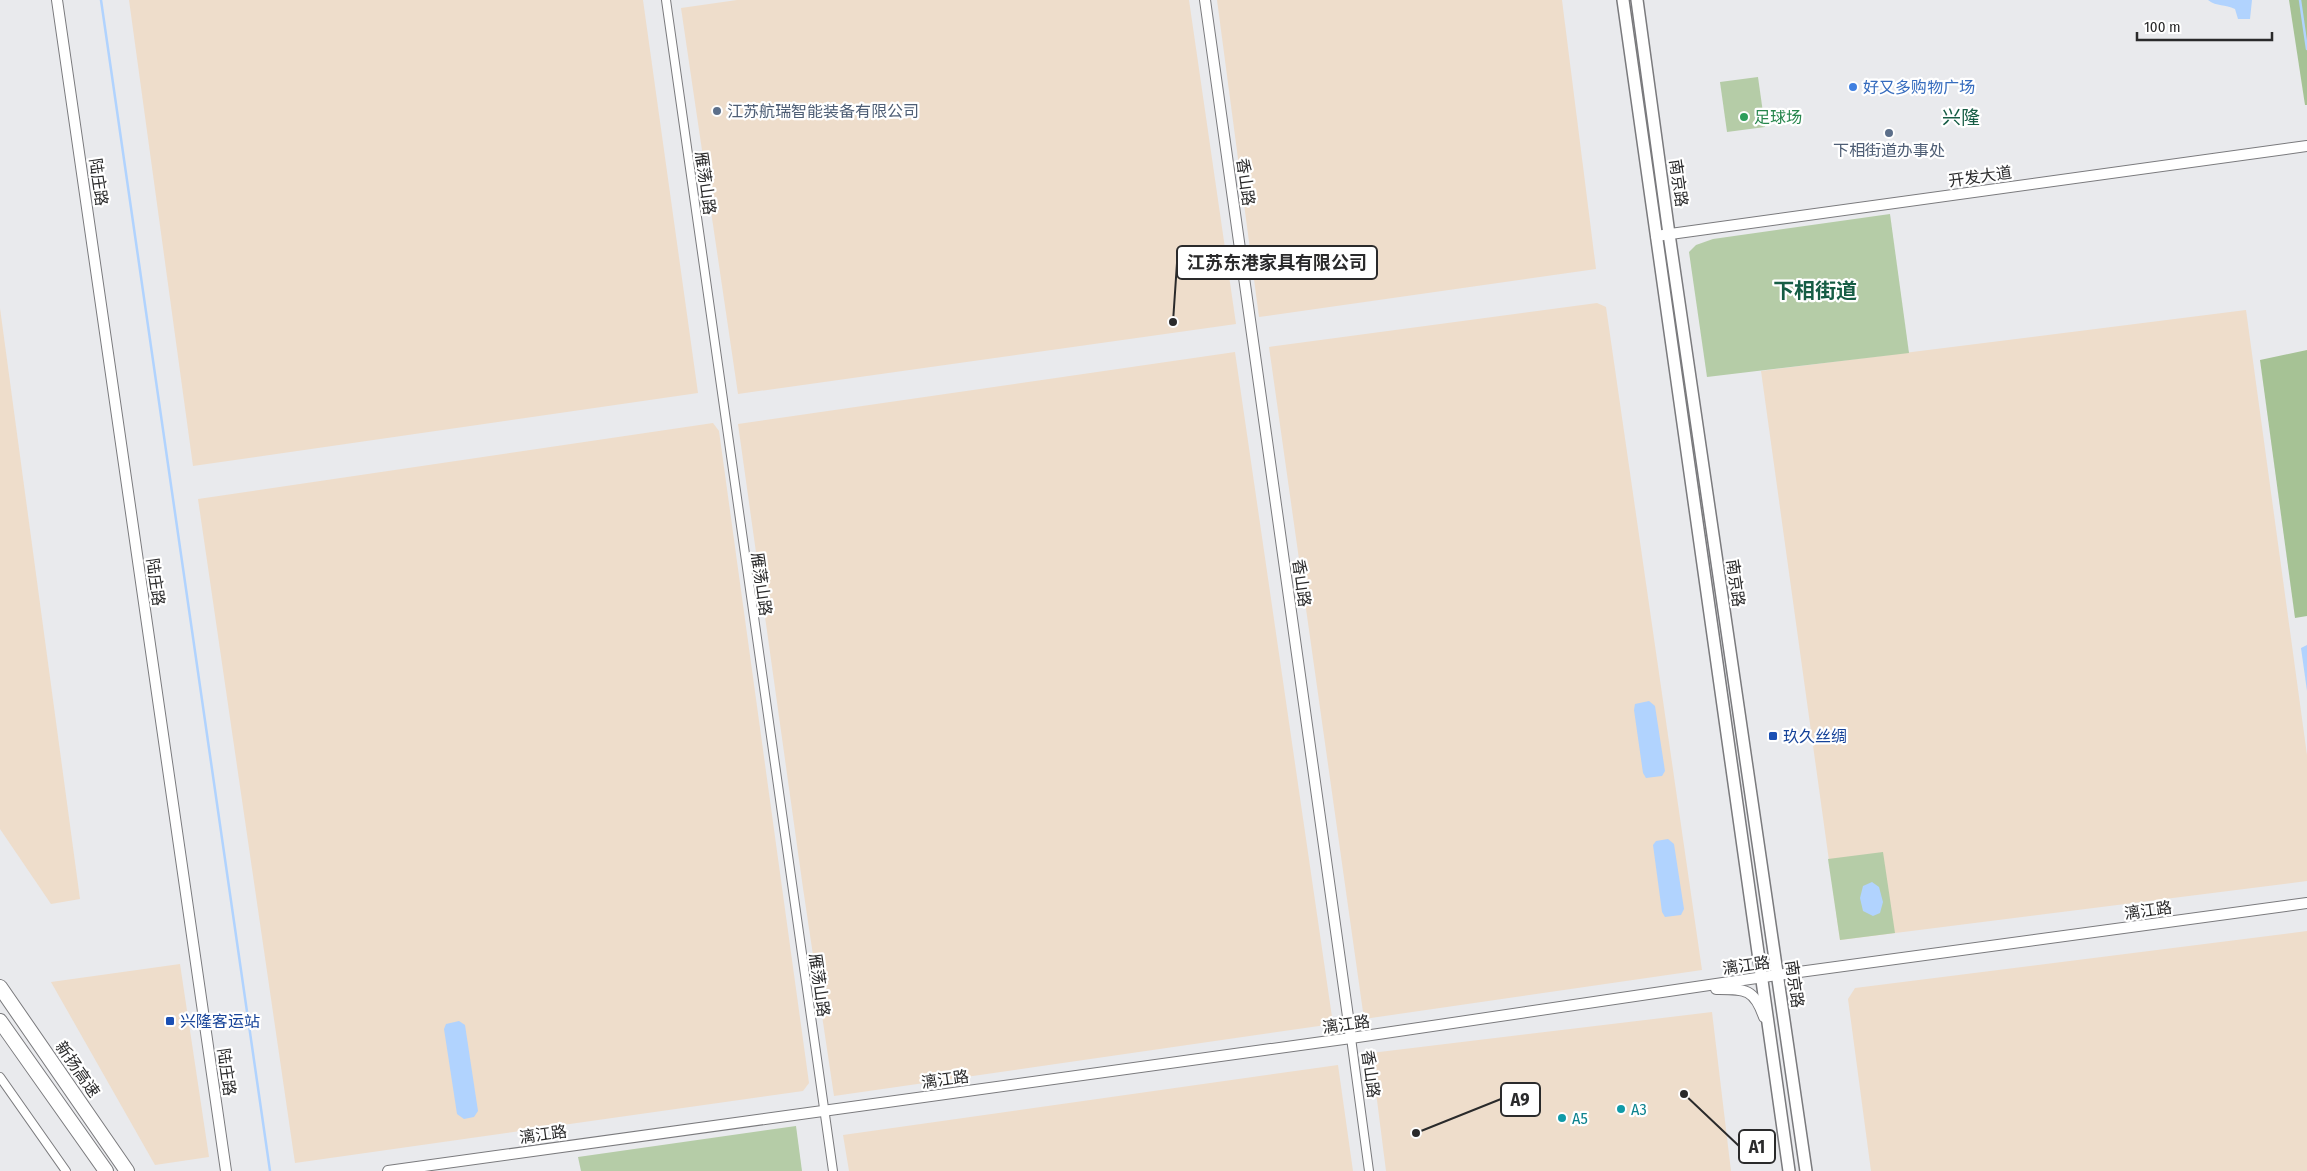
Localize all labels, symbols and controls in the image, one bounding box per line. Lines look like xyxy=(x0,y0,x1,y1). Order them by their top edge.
scale bar xyxy=(2137,10,2272,42)
text: 100 m xyxy=(2144,18,2181,36)
place label: 好又多购物广场 xyxy=(1863,78,1975,97)
marker: 好又多购物广场 xyxy=(1847,81,1859,93)
place label: 江苏航瑞智能装备有限公司 xyxy=(727,102,919,121)
marker: 江苏航瑞智能装备有限公司 xyxy=(711,105,723,117)
district label: 兴隆 xyxy=(1942,106,1980,129)
place label: 足球场 xyxy=(1754,108,1802,127)
marker: 足球场 xyxy=(1738,111,1750,123)
marker: 下相街道办事处 xyxy=(1883,127,1895,139)
place label: 下相街道办事处 xyxy=(1833,141,1945,160)
street label: 雁荡山路 xyxy=(692,150,719,216)
street label: 陆庄路 xyxy=(86,157,111,207)
street label: 香山路 xyxy=(1233,157,1258,207)
street label: 南京路 xyxy=(1666,158,1691,208)
street label: 开发大道 xyxy=(1947,163,2013,190)
callout: 江苏东港家具有限公司 xyxy=(1177,246,1377,279)
text: 江苏东港家具有限公司 xyxy=(1187,252,1367,274)
district label: 下相街道 xyxy=(1773,278,1857,304)
street label: 雁荡山路 xyxy=(748,551,775,617)
street label: 陆庄路 xyxy=(143,557,168,607)
street label: 香山路 xyxy=(1289,558,1314,608)
street label: 南京路 xyxy=(1723,558,1748,608)
place label: 玖久丝绸 xyxy=(1783,727,1847,746)
marker: 玖久丝绸 xyxy=(1767,730,1779,742)
street label: 漓江路 xyxy=(2123,898,2173,923)
street label: 雁荡山路 xyxy=(806,952,833,1018)
street label: 漓江路 xyxy=(1721,953,1771,978)
street label: 南京路 xyxy=(1782,959,1807,1009)
place label: 兴隆客运站 xyxy=(180,1012,260,1031)
street label: 漓江路 xyxy=(1321,1012,1371,1037)
marker: 兴隆客运站 xyxy=(164,1015,176,1027)
street label: 新扬高速 xyxy=(51,1038,104,1101)
street label: 陆庄路 xyxy=(214,1047,239,1097)
street label: 香山路 xyxy=(1358,1049,1383,1099)
street label: 漓江路 xyxy=(920,1067,970,1092)
callout: A9 xyxy=(1501,1083,1540,1116)
text: A9 xyxy=(1510,1089,1529,1111)
place label: A3 xyxy=(1631,1100,1647,1119)
marker: A3 xyxy=(1615,1103,1627,1115)
place label: A5 xyxy=(1572,1109,1588,1128)
marker: A5 xyxy=(1556,1112,1568,1124)
street label: 漓江路 xyxy=(518,1122,568,1147)
callout: A1 xyxy=(1739,1130,1775,1163)
text: A1 xyxy=(1748,1136,1765,1158)

